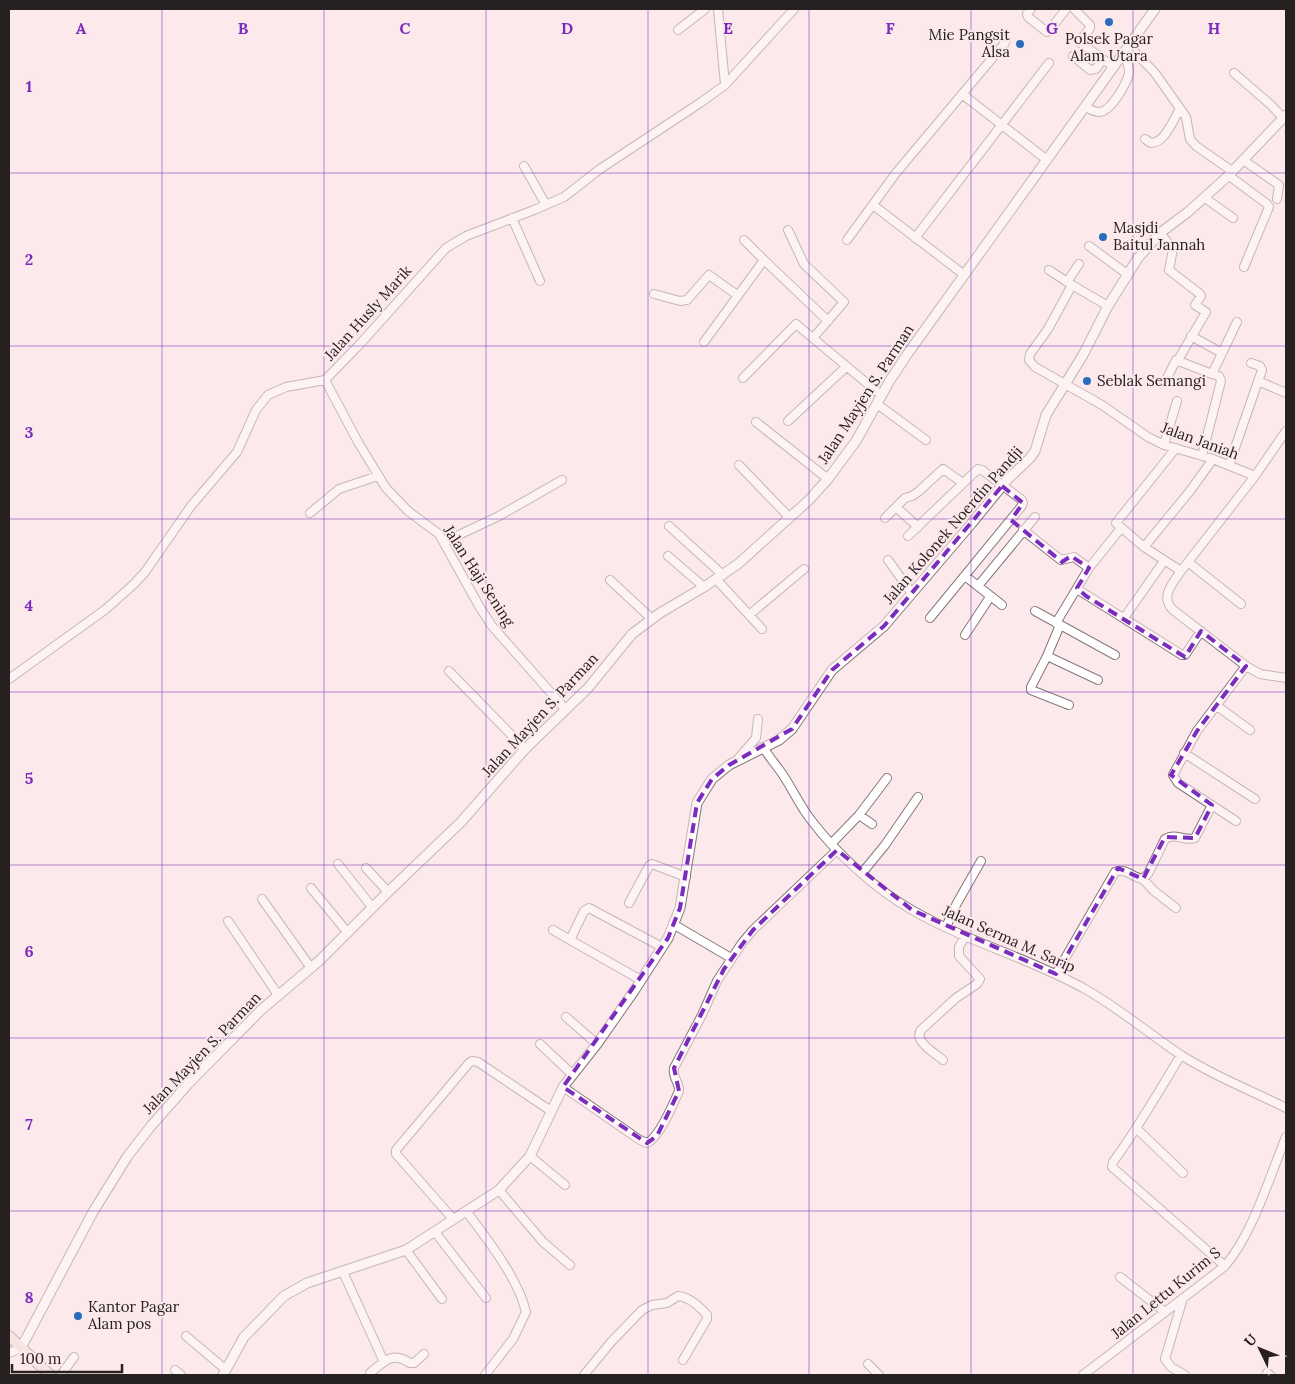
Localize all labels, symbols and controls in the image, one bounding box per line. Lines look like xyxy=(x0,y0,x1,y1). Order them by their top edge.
marker: Polsek Pagar Alam Utara xyxy=(1103,16,1115,28)
text: A xyxy=(76,18,87,38)
text: B xyxy=(238,18,249,38)
text: C xyxy=(399,18,411,38)
text: D xyxy=(561,18,573,38)
text: E xyxy=(723,18,733,38)
text: F xyxy=(885,18,895,38)
text: G xyxy=(1046,18,1058,38)
text: H xyxy=(1208,18,1221,38)
place label: Mie Pangsit Alsa xyxy=(929,25,1010,61)
place label: Polsek Pagar Alam Utara xyxy=(1065,29,1154,65)
marker: Mie Pangsit Alsa xyxy=(1014,38,1026,50)
text: 1 xyxy=(26,76,32,96)
place label: Masjdi Baitul Jannah xyxy=(1113,218,1205,254)
marker: Masjdi Baitul Jannah xyxy=(1097,231,1109,243)
text: 2 xyxy=(25,249,33,269)
street label: Jalan Husly Marik xyxy=(319,261,415,365)
street label: Jalan Mayjen S. Parman xyxy=(813,321,918,468)
place label: Seblak Semangi xyxy=(1097,371,1206,390)
marker: Seblak Semangi xyxy=(1081,375,1093,387)
street label: Jalan Janiah xyxy=(1158,417,1242,463)
text: 3 xyxy=(25,422,34,442)
street label: Jalan Kolonek Noerdin Pandji xyxy=(878,442,1026,608)
street label: Jalan Haji Sening xyxy=(439,521,520,630)
text: 4 xyxy=(25,595,34,615)
street label: Jalan Mayjen S. Parman xyxy=(477,649,602,781)
text: 5 xyxy=(25,768,34,788)
street label: Jalan Serma M. Sarip xyxy=(939,900,1079,976)
text: 6 xyxy=(24,941,34,961)
street label: Jalan Mayjen S. Parman xyxy=(138,988,265,1118)
text: 7 xyxy=(25,1114,33,1134)
street label: Jalan Lettu Kurim S xyxy=(1106,1243,1224,1343)
text: 8 xyxy=(24,1287,34,1307)
place label: Kantor Pagar Alam pos xyxy=(87,1297,180,1333)
marker: Kantor Pagar Alam pos xyxy=(72,1310,84,1322)
north arrow xyxy=(1235,1324,1285,1374)
text: U xyxy=(1240,1330,1261,1350)
scale bar xyxy=(12,1342,122,1374)
text: 100 m xyxy=(20,1349,61,1368)

